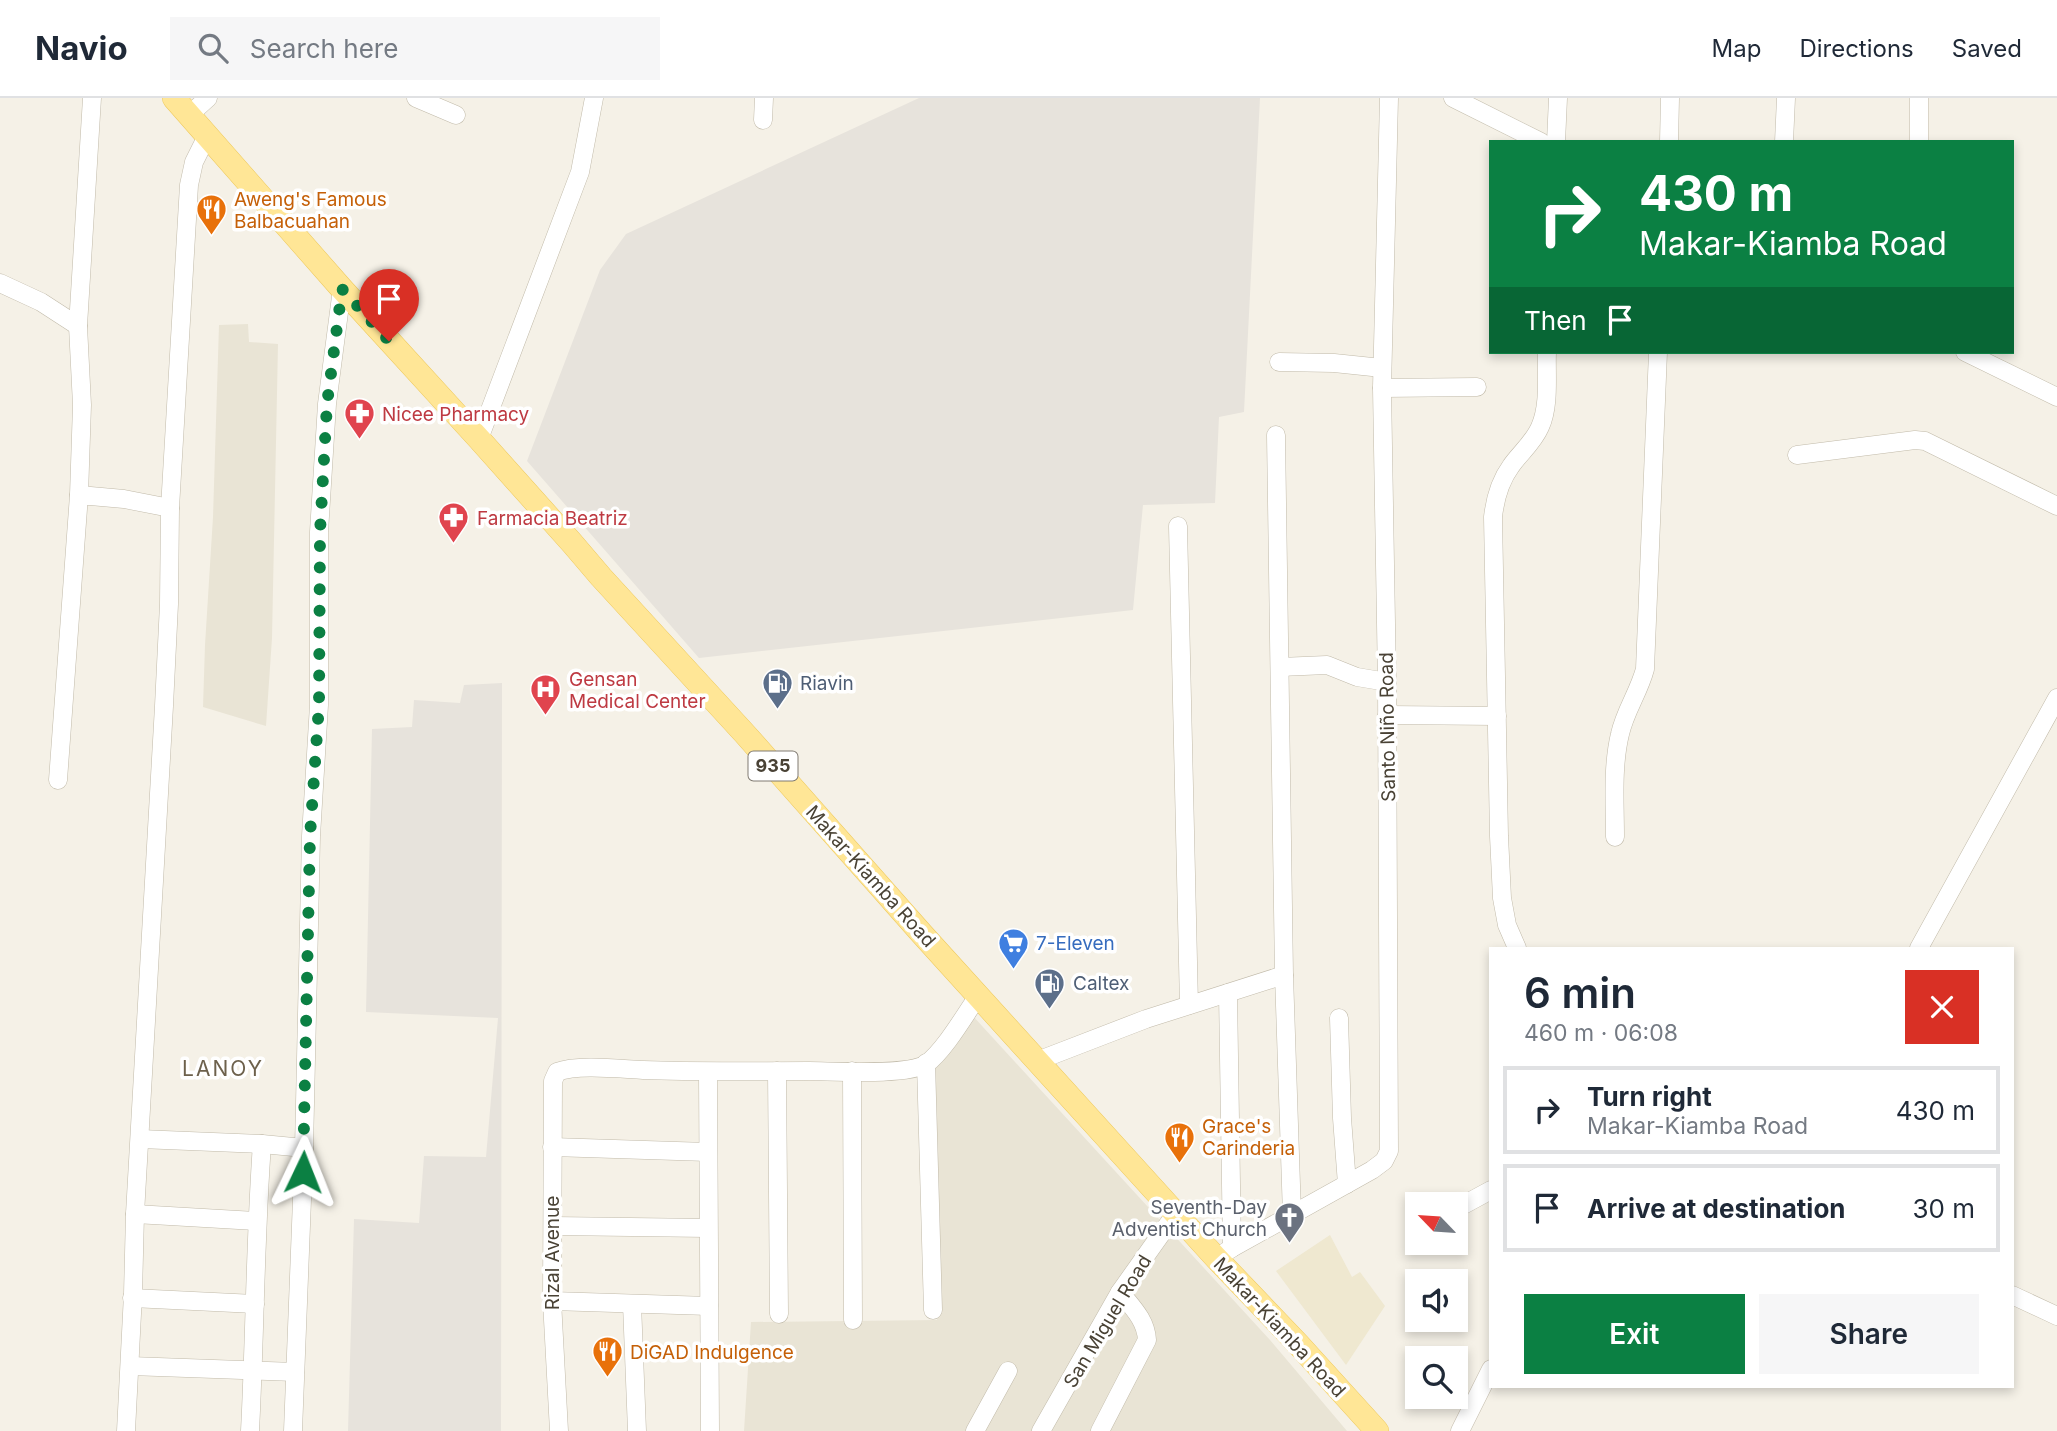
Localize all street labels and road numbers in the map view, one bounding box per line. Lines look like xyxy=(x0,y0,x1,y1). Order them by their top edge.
street label: Santo Niño Road xyxy=(1375,652,1400,802)
road number: 935 xyxy=(748,752,798,780)
street label: Makar-Kiamba Road xyxy=(801,801,940,952)
street label: Rizal Avenue xyxy=(541,1196,564,1310)
street label: San Miguel Road xyxy=(1059,1251,1156,1392)
street label: Makar-Kiamba Road xyxy=(1209,1253,1350,1402)

